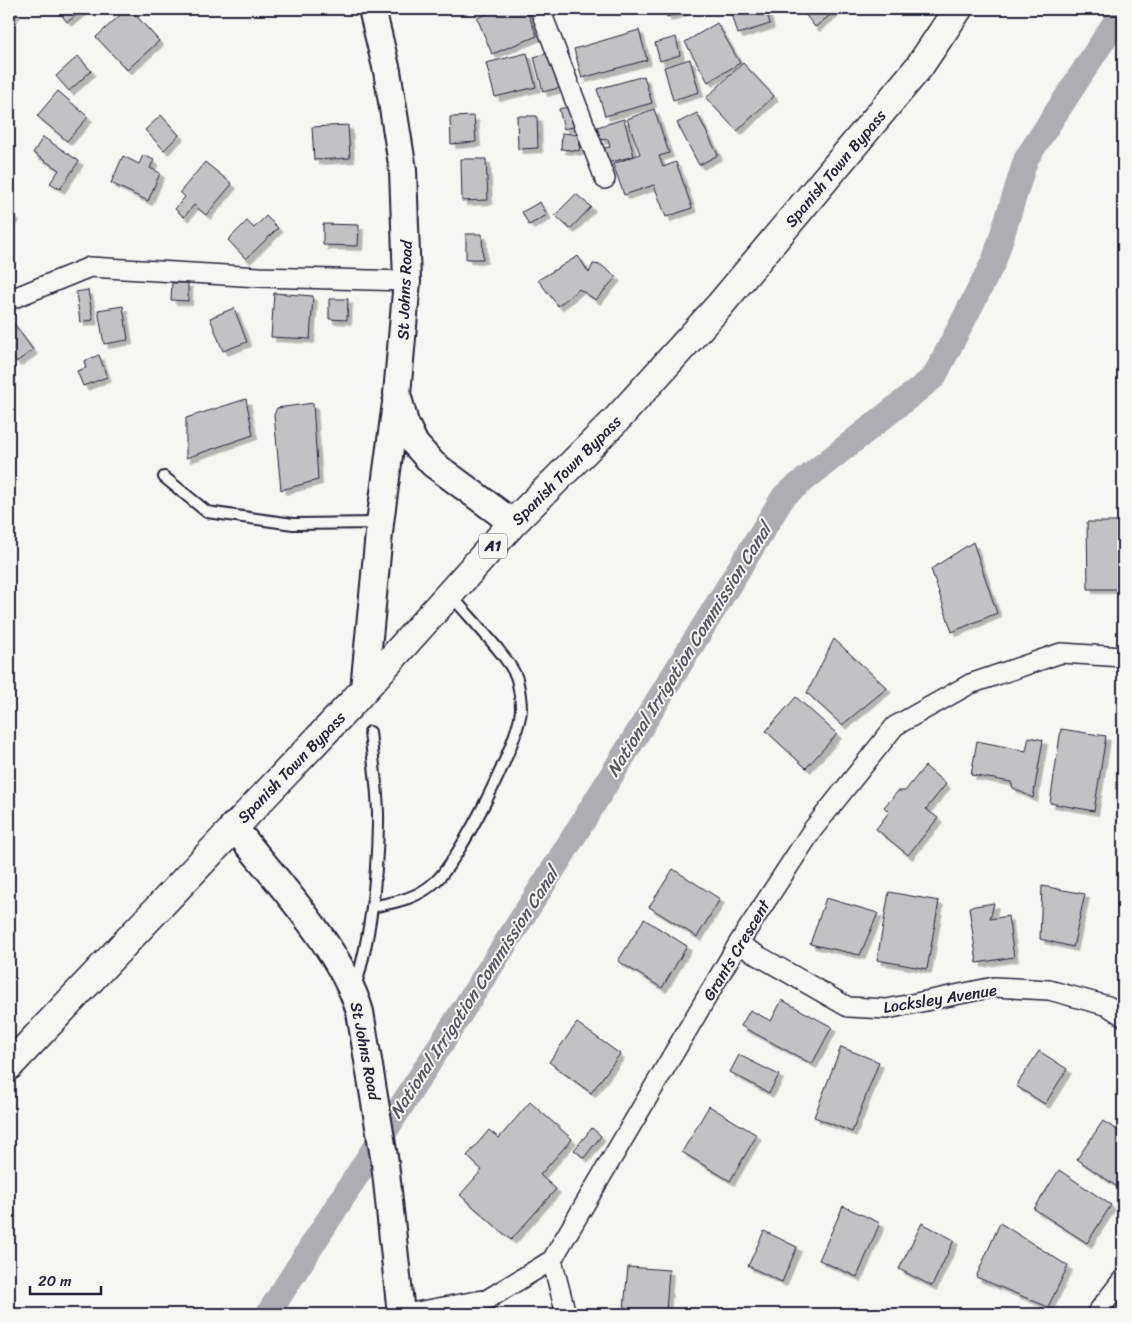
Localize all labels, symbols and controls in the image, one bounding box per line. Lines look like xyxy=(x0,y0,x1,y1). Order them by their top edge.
street label: Spanish Town Bypass xyxy=(777,102,894,234)
street label: St Johns Road xyxy=(388,238,421,340)
street label: Spanish Town Bypass xyxy=(504,408,629,533)
water label: National Irrigation Commission Canal xyxy=(598,514,783,783)
road number: A1 xyxy=(479,534,507,558)
street label: Spanish Town Bypass xyxy=(230,704,353,830)
water label: National Irrigation Commission Canal xyxy=(381,858,570,1125)
street label: Grants Crescent xyxy=(695,894,778,1006)
street label: Locksley Avenue xyxy=(881,975,999,1022)
street label: St Johns Road xyxy=(342,999,390,1104)
scale bar xyxy=(30,1263,101,1295)
text: 20 m xyxy=(38,1268,72,1294)

